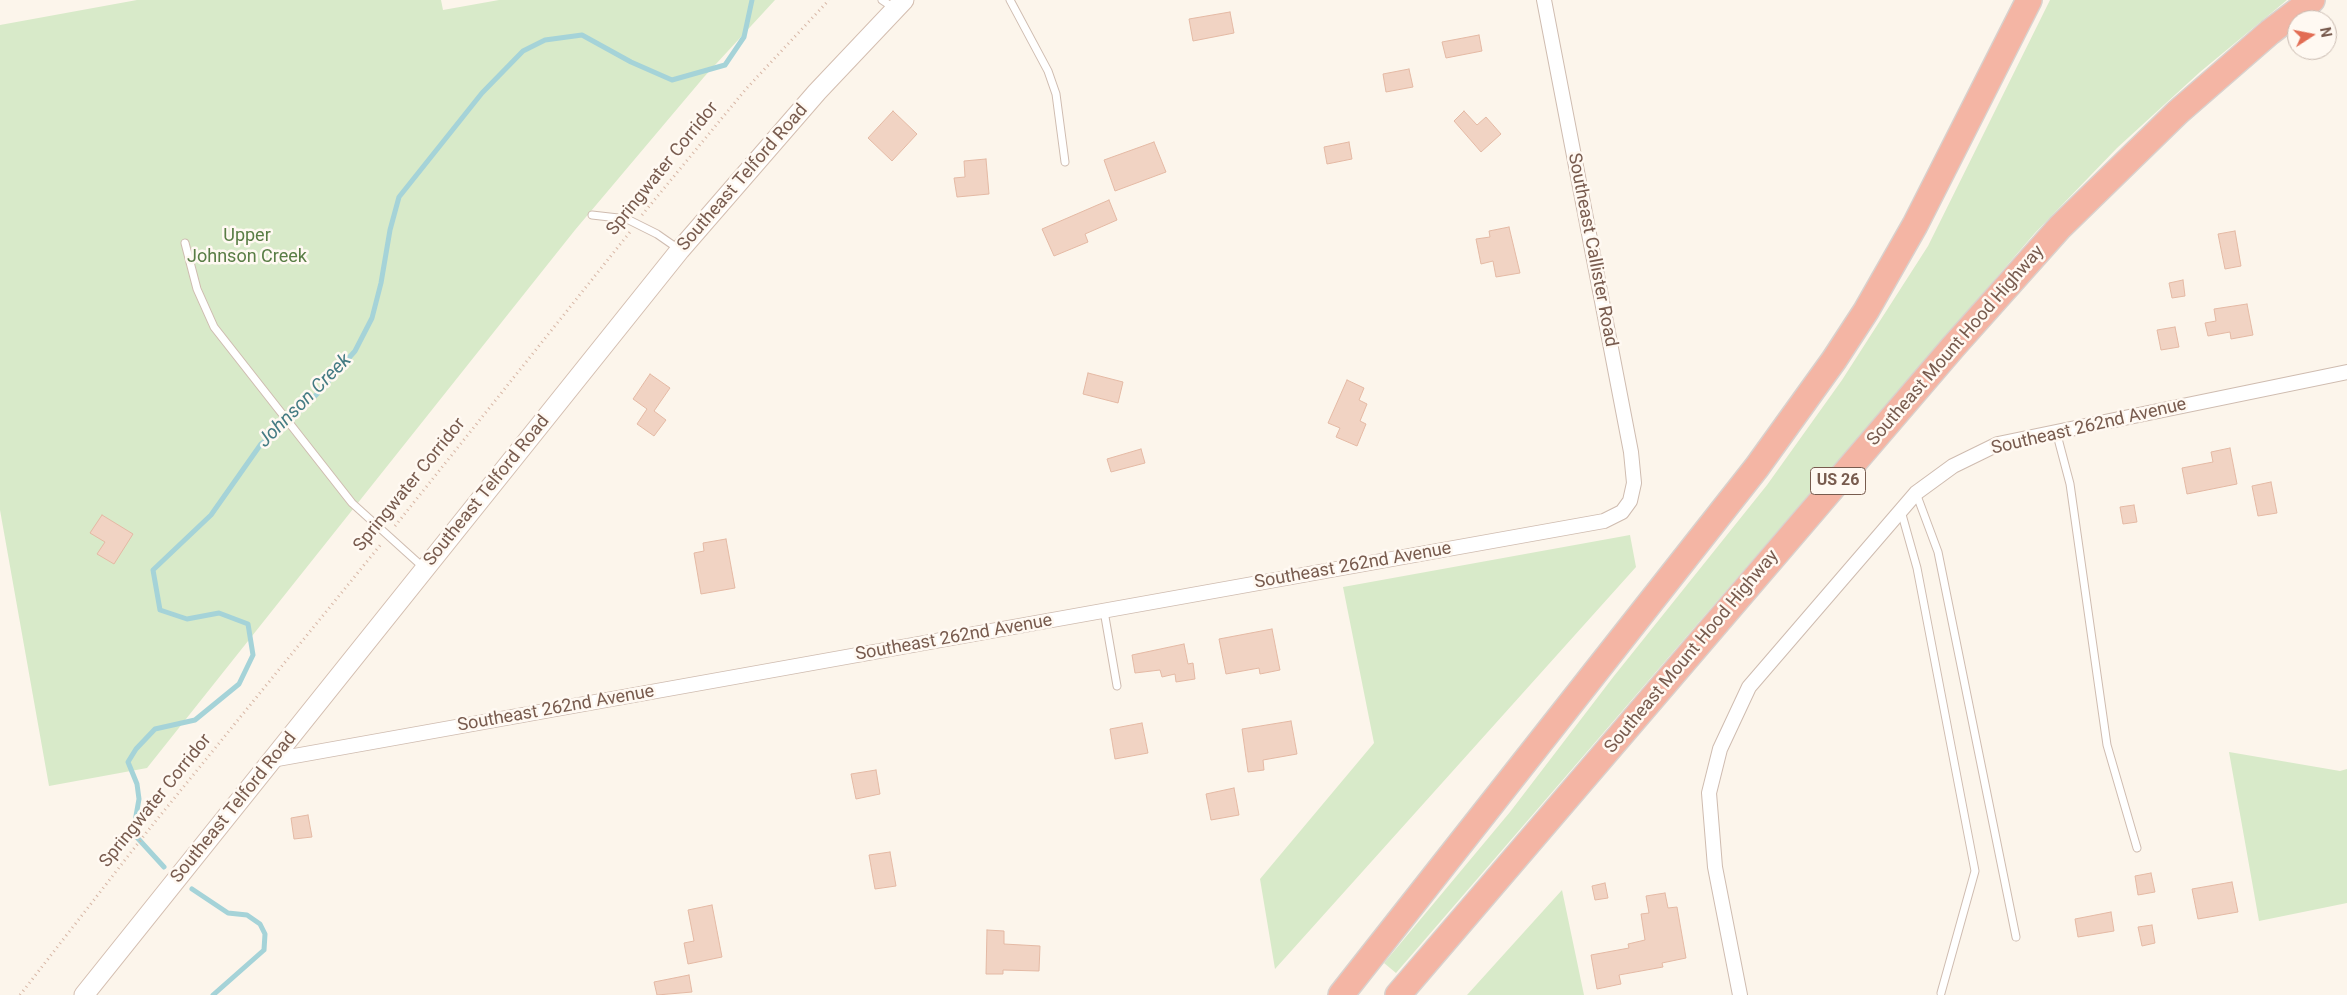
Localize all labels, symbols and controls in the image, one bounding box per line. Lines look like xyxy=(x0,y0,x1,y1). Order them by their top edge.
north arrow xyxy=(2287,10,2337,60)
text: N xyxy=(2317,26,2335,39)
street label: Springwater Corridor xyxy=(602,98,724,240)
street label: Southeast Telford Road xyxy=(673,100,813,256)
street label: Southeast Callister Road xyxy=(1563,151,1621,349)
park label: Upper Johnson Creek xyxy=(187,225,307,268)
street label: Southeast Mount Hood Highway xyxy=(1863,241,2049,451)
water label: Johnson Creek xyxy=(254,350,356,452)
street label: Southeast 262nd Avenue xyxy=(1989,394,2189,460)
street label: Southeast Telford Road xyxy=(420,411,554,571)
street label: Springwater Corridor xyxy=(349,414,471,556)
road number: US 26 xyxy=(1810,468,1866,494)
street label: Southeast 262nd Avenue xyxy=(1253,538,1453,594)
street label: Southeast Mount Hood Highway xyxy=(1601,546,1783,758)
street label: Southeast 262nd Avenue xyxy=(854,610,1054,666)
street label: Southeast 262nd Avenue xyxy=(456,681,656,737)
street label: Southeast Telford Road xyxy=(167,728,301,888)
street label: Springwater Corridor xyxy=(95,730,217,872)

